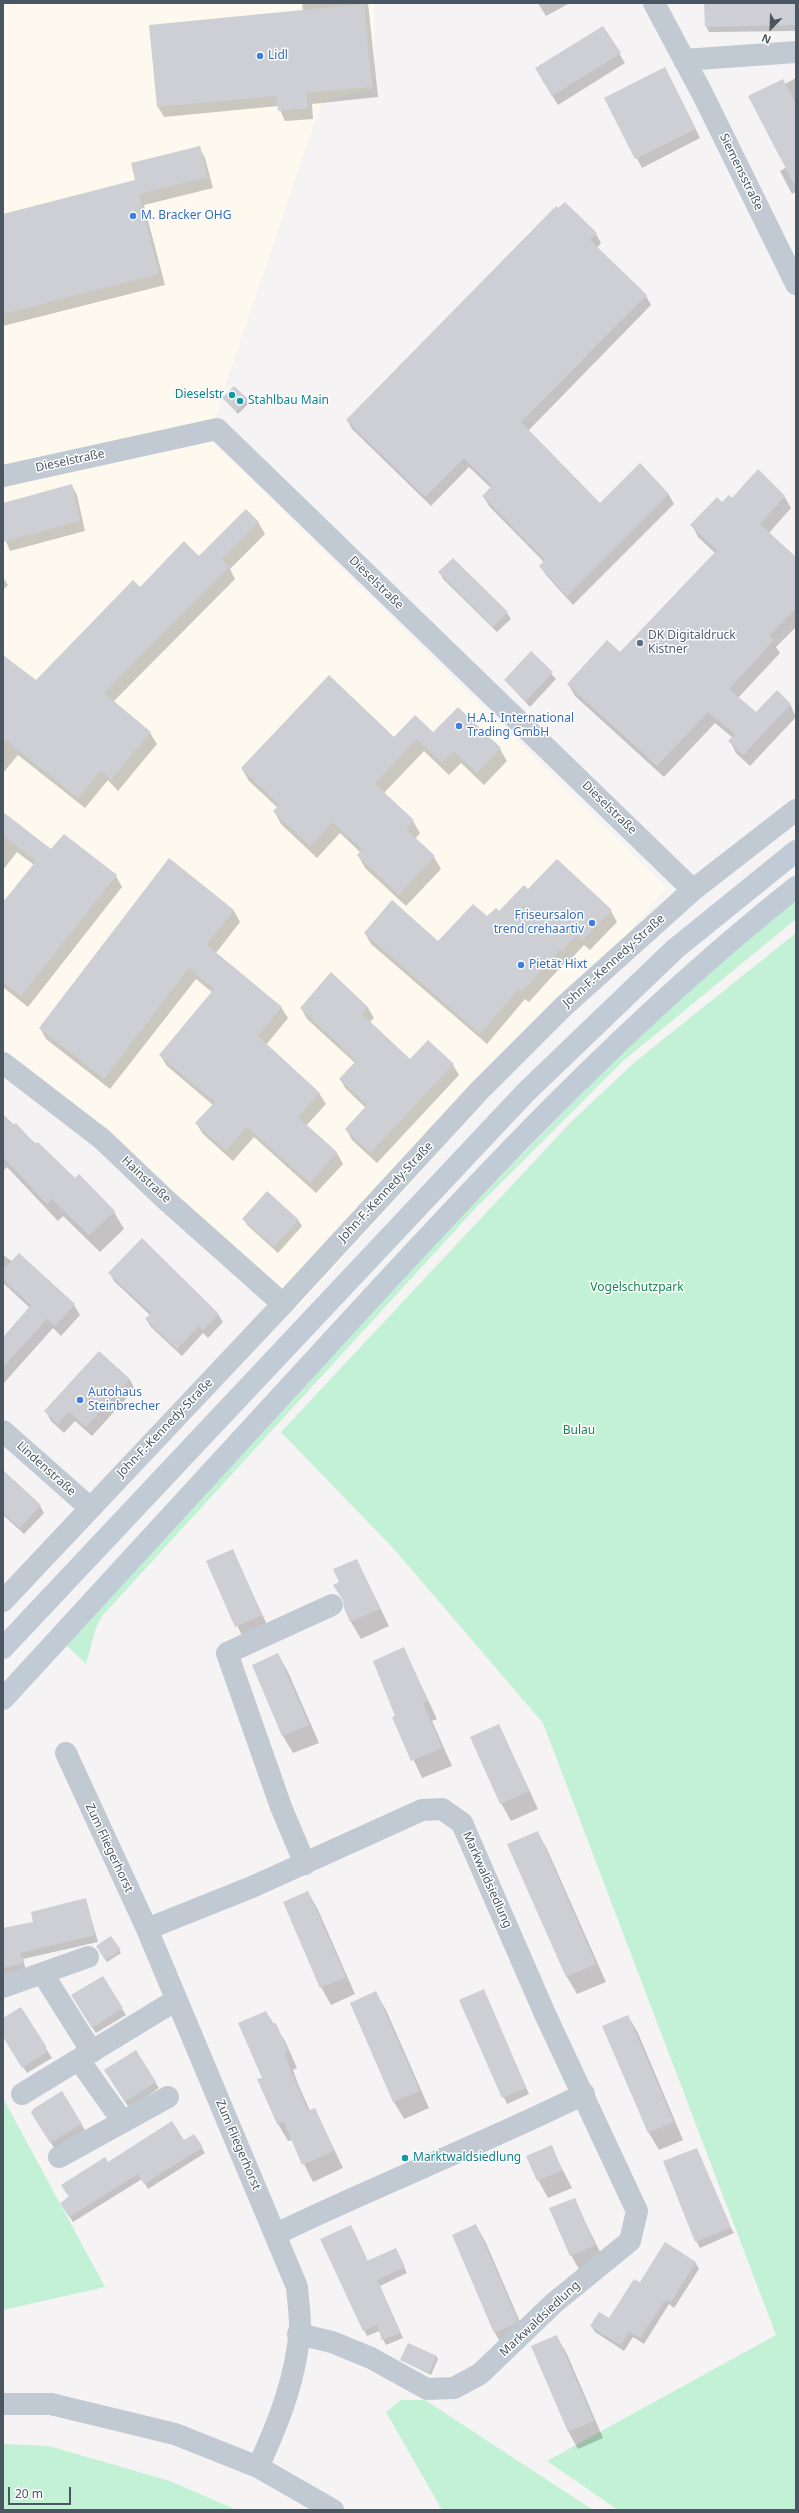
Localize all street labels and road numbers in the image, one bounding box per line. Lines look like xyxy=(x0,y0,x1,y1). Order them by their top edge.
street label: Siemensstraße xyxy=(716,131,766,213)
street label: Dieselstraße xyxy=(34,447,106,475)
street label: Dieselstraße xyxy=(346,553,406,613)
street label: Dieselstraße xyxy=(579,778,639,838)
street label: John-F.-Kennedy-Straße xyxy=(560,912,668,1010)
street label: John-F.-Kennedy-Straße xyxy=(336,1139,436,1245)
street label: Hainstraße xyxy=(118,1154,174,1206)
street label: John-F.-Kennedy-Straße xyxy=(114,1376,216,1480)
street label: Lindenstraße xyxy=(14,1439,78,1499)
street label: Zum Fliegerhorst xyxy=(82,1801,136,1895)
street label: Markwaldsiedlung xyxy=(459,1830,515,1930)
street label: Zum Fliegerhorst xyxy=(212,2098,264,2192)
street label: Markwaldsiedlung xyxy=(497,2278,583,2360)

